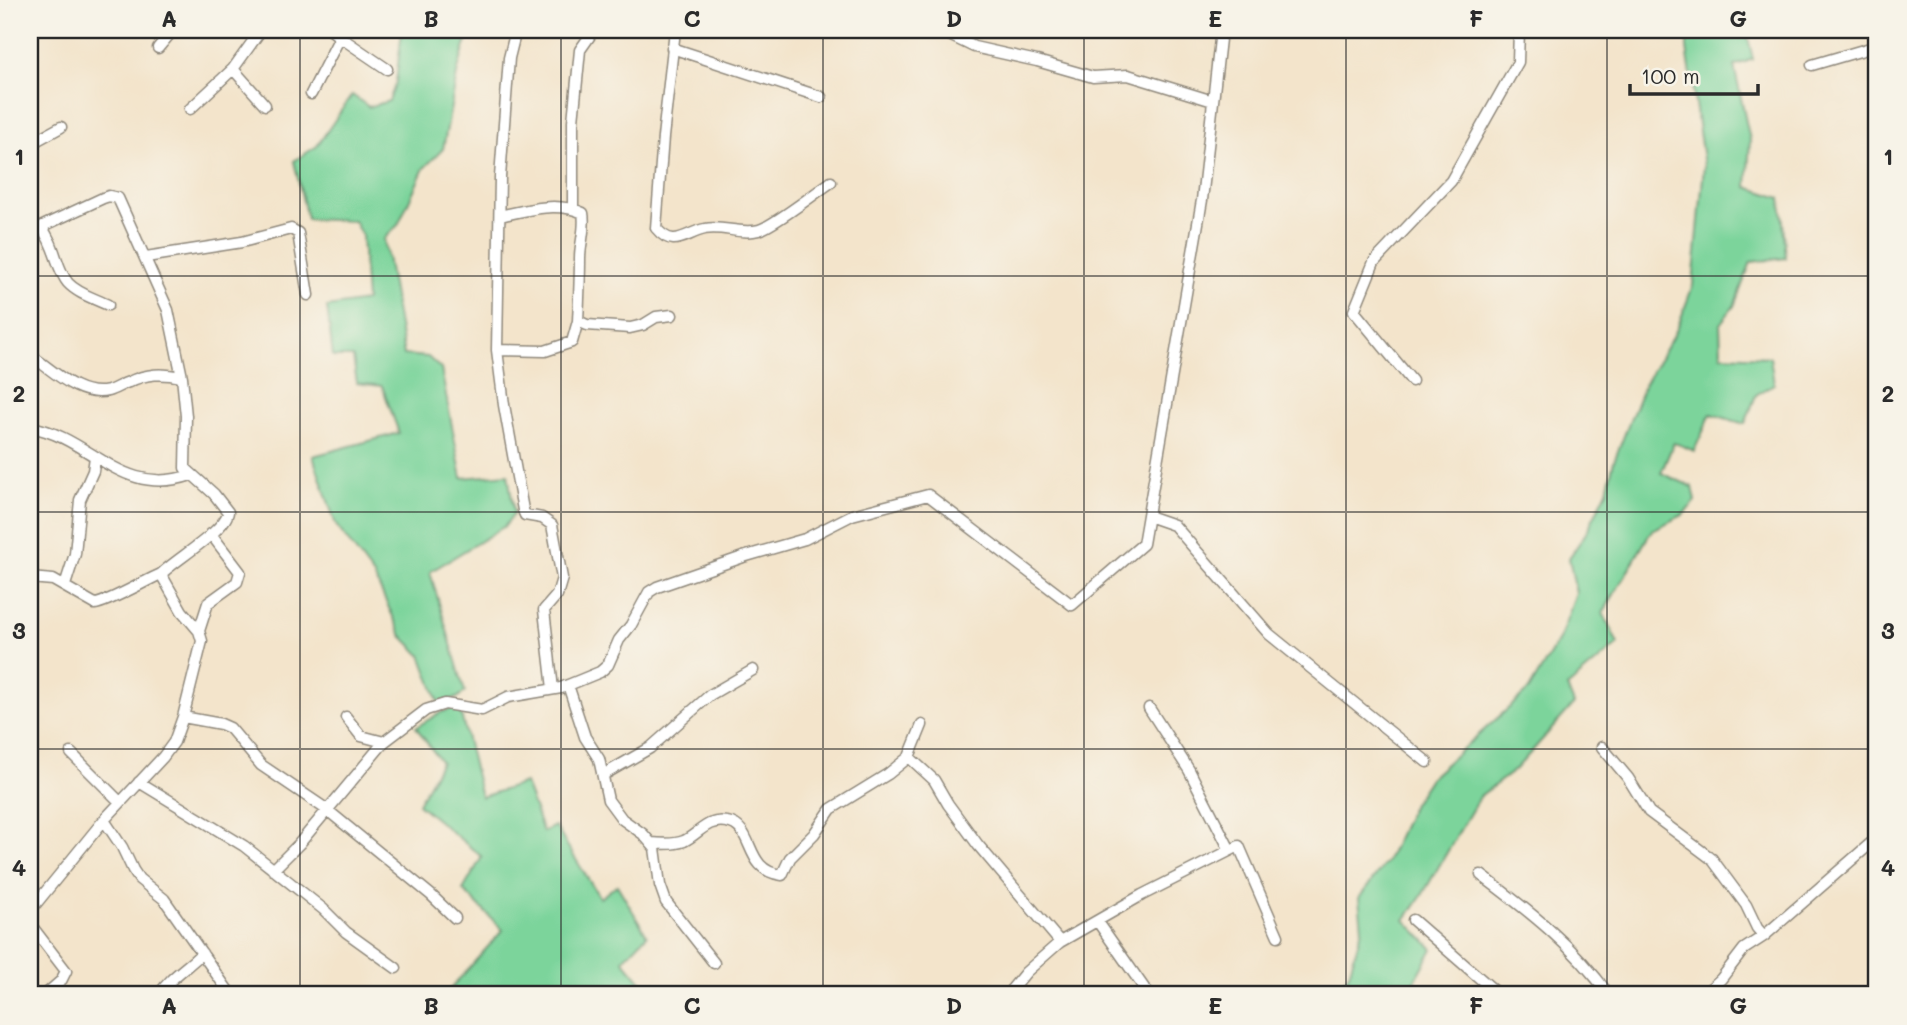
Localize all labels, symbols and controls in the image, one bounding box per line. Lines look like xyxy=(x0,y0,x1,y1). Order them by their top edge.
text: A xyxy=(161,3,177,33)
text: B xyxy=(423,3,439,33)
text: C xyxy=(683,3,701,33)
text: D xyxy=(946,3,962,33)
text: E xyxy=(1208,3,1222,33)
text: F xyxy=(1469,3,1483,33)
text: G xyxy=(1729,3,1747,33)
scale bar xyxy=(1630,52,1758,96)
text: 100 m xyxy=(1641,62,1700,89)
text: 1 xyxy=(14,141,24,171)
text: 1 xyxy=(1883,141,1893,171)
text: 2 xyxy=(13,378,25,408)
text: 2 xyxy=(1882,378,1894,408)
text: 3 xyxy=(12,615,26,645)
text: 3 xyxy=(1881,615,1895,645)
text: 4 xyxy=(12,852,26,882)
text: 4 xyxy=(1881,852,1895,882)
text: A xyxy=(161,990,177,1020)
text: B xyxy=(423,990,439,1020)
text: C xyxy=(683,990,701,1020)
text: D xyxy=(946,990,962,1020)
text: E xyxy=(1208,990,1222,1020)
text: F xyxy=(1469,990,1483,1020)
text: G xyxy=(1729,990,1747,1020)

